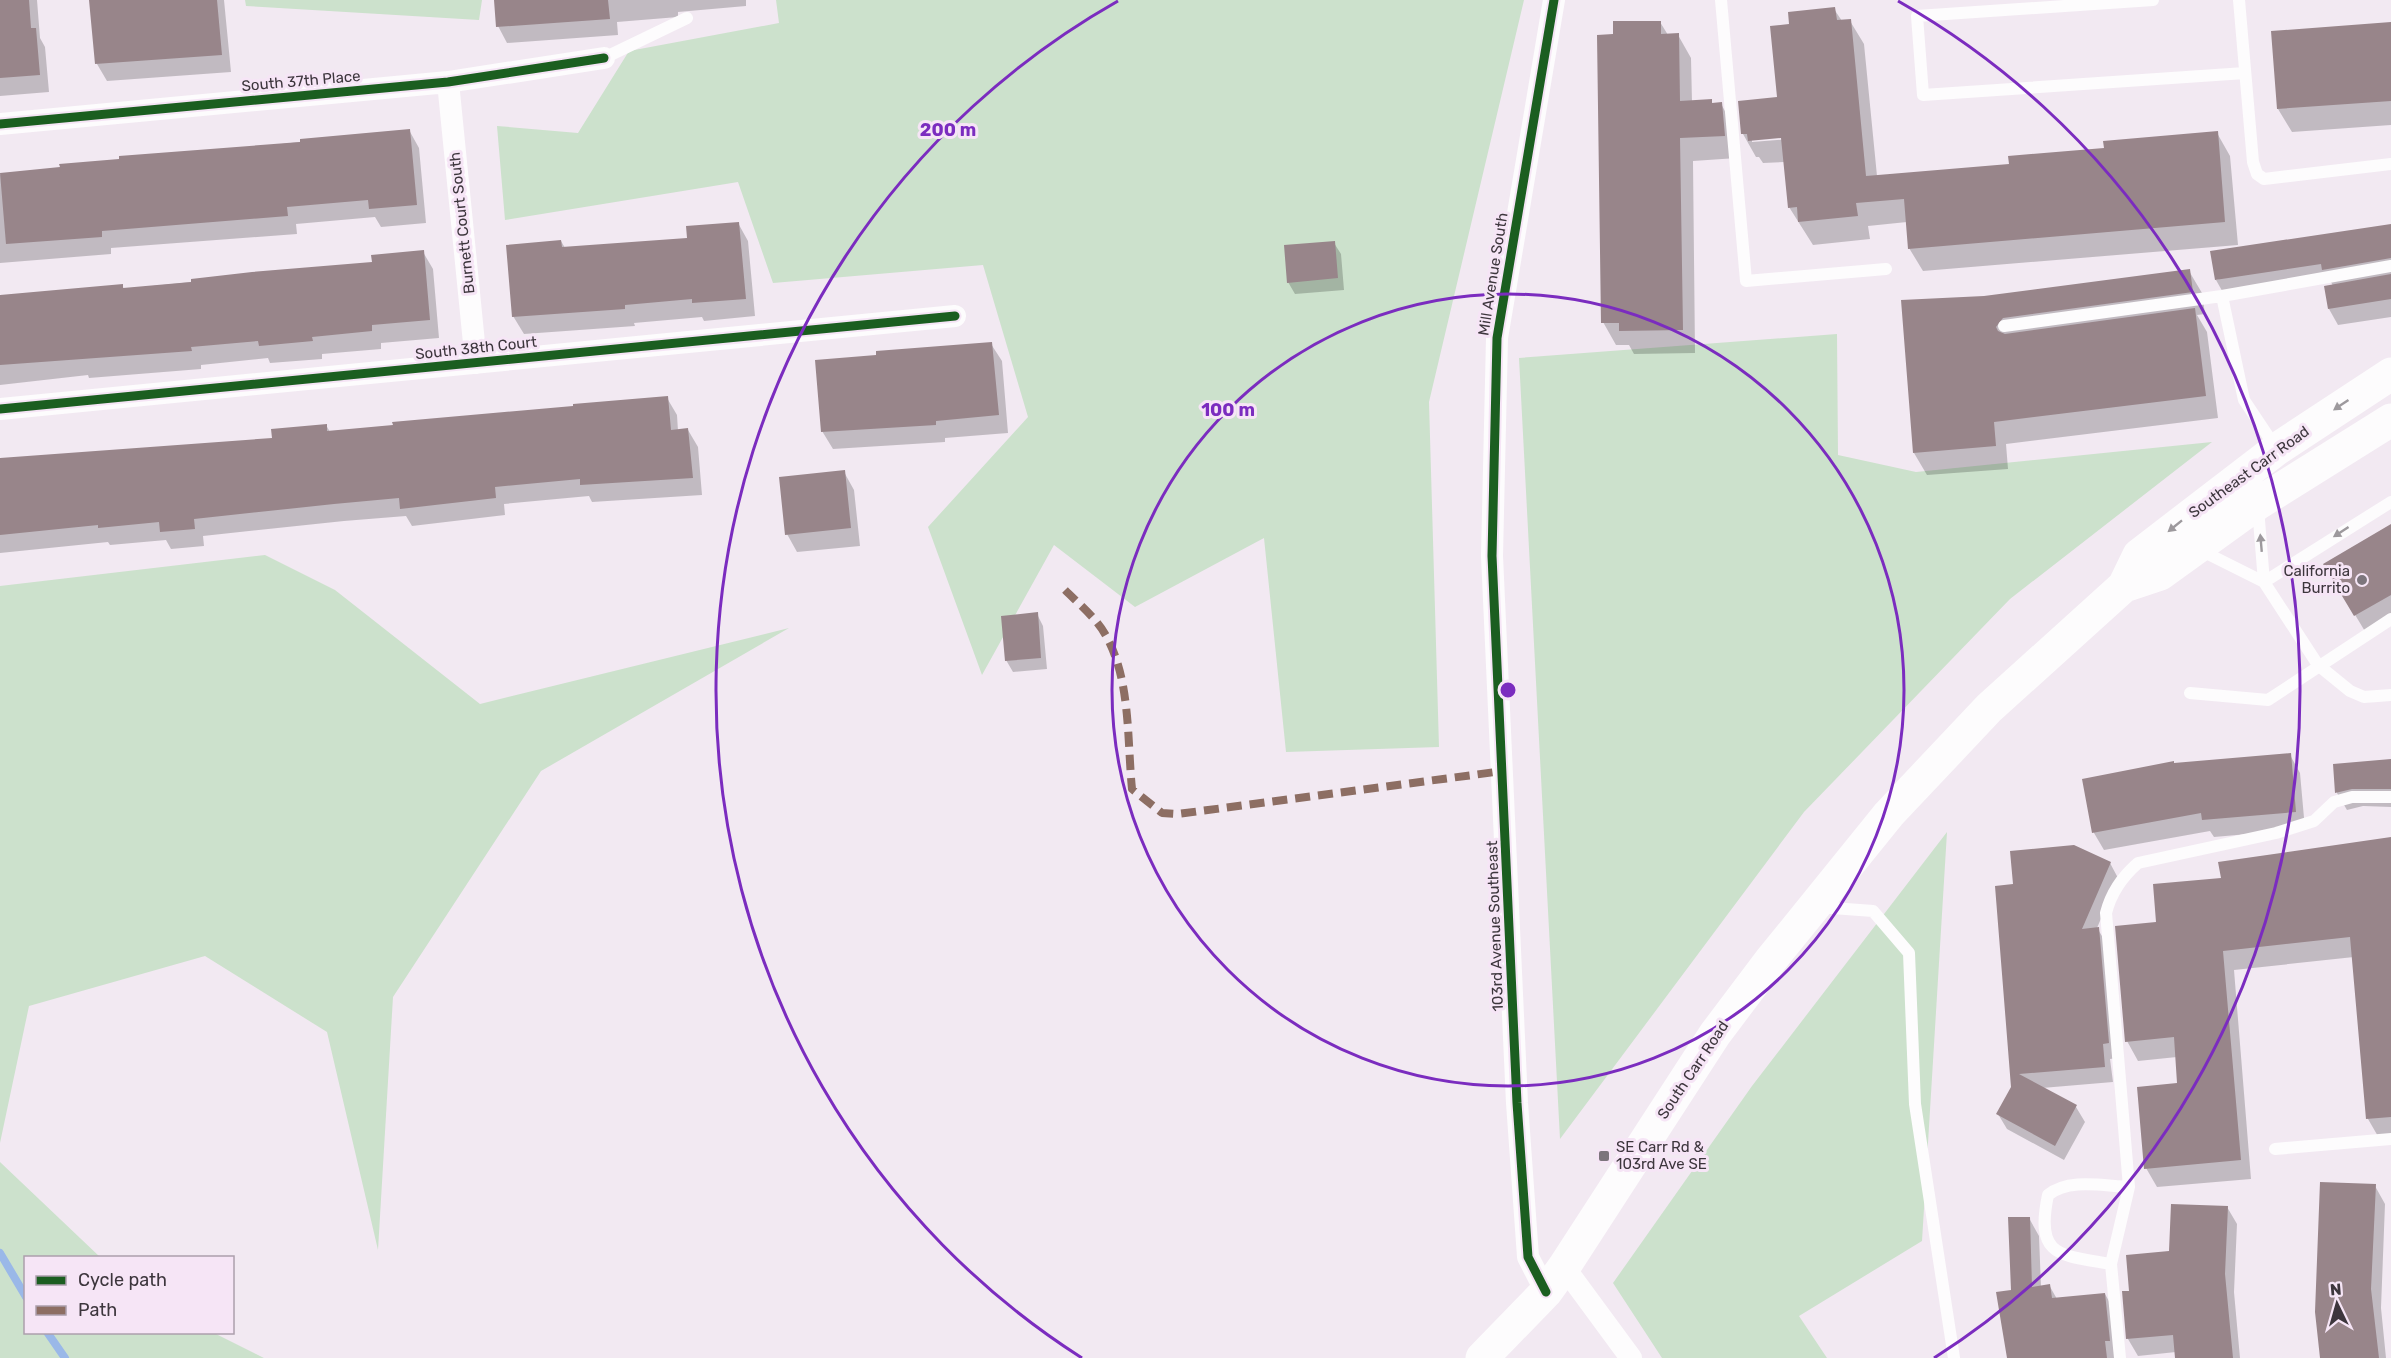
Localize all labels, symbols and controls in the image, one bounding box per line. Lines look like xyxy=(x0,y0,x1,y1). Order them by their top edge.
street label: South 37th Place xyxy=(241,67,361,95)
text: 200 m xyxy=(920,119,976,141)
street label: Burnett Court South xyxy=(446,151,478,295)
street label: Mill Avenue South xyxy=(1474,211,1512,337)
street label: South 38th Court xyxy=(414,333,538,363)
text: 100 m xyxy=(1201,399,1255,421)
one-way arrow xyxy=(2334,399,2350,411)
street label: Southeast Carr Road xyxy=(2185,422,2313,522)
one-way arrow xyxy=(2168,519,2183,531)
one-way arrow xyxy=(2333,527,2349,538)
one-way arrow xyxy=(2256,534,2265,553)
place label: California Burrito xyxy=(2284,562,2350,597)
marker: California Burrito xyxy=(2355,573,2369,587)
centre of rings xyxy=(1498,680,1518,700)
street label: 103rd Avenue Southeast xyxy=(1483,840,1507,1012)
street label: South Carr Road xyxy=(1654,1018,1732,1122)
place label: SE Carr Rd & 103rd Ave SE xyxy=(1616,1138,1707,1173)
marker: SE Carr Rd & 103rd Ave SE xyxy=(1597,1149,1611,1163)
legend xyxy=(24,1256,234,1334)
text: Cycle path xyxy=(78,1269,167,1291)
north arrow xyxy=(2307,1274,2367,1334)
text: N xyxy=(2329,1280,2342,1300)
text: Path xyxy=(78,1299,117,1321)

